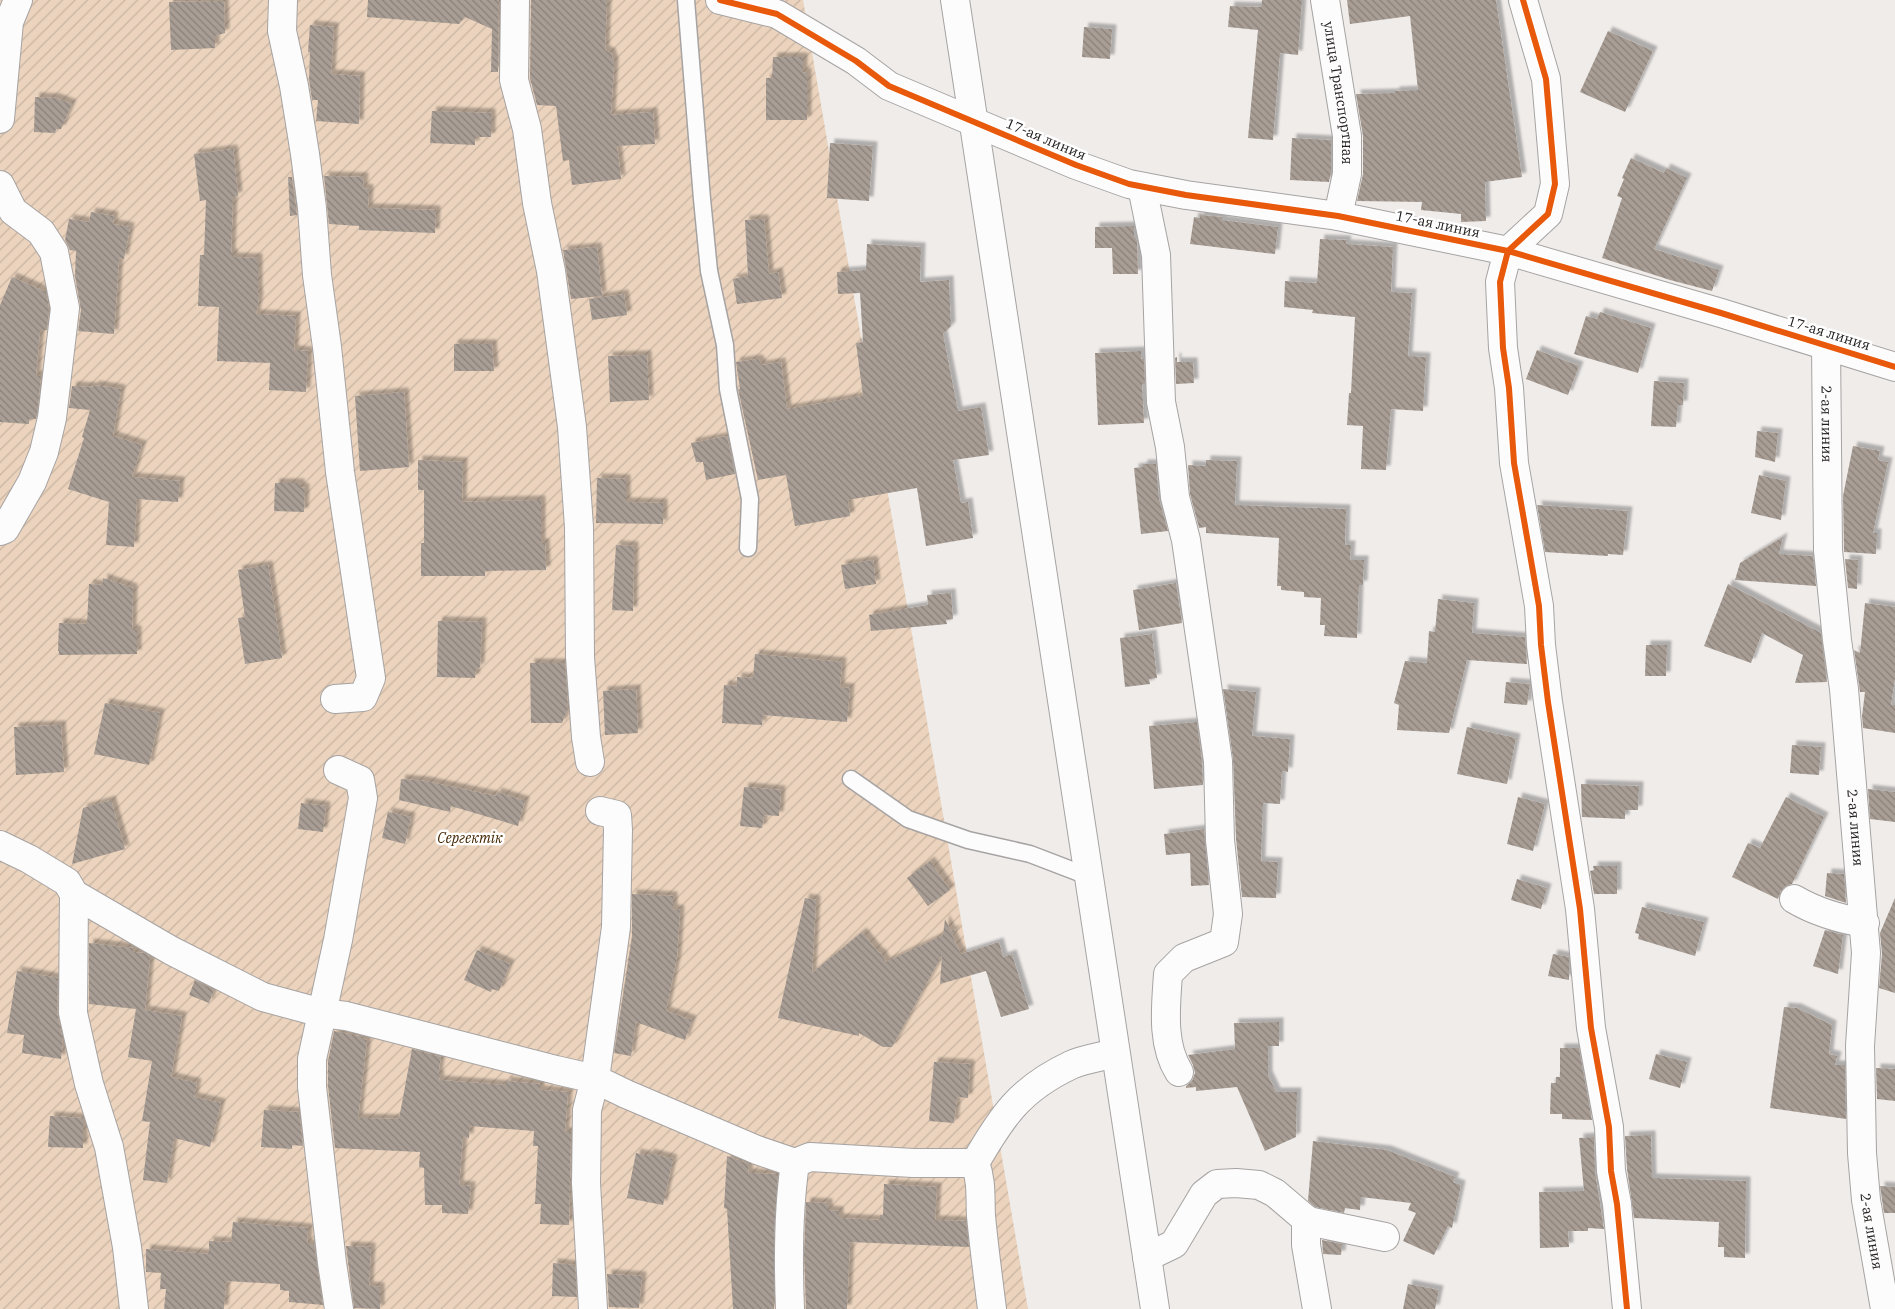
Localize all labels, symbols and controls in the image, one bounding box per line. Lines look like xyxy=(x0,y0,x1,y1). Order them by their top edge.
street label: улица Транспортная xyxy=(1320,20,1356,164)
street label: 17-ая линия xyxy=(1003,114,1089,164)
street label: 17-ая линия xyxy=(1394,206,1482,242)
street label: 17-ая линия xyxy=(1785,312,1873,354)
street label: 2-ая линия xyxy=(1817,385,1836,463)
street label: 2-ая линия xyxy=(1843,788,1868,867)
park label: Сергектік xyxy=(437,829,503,847)
street label: 2-ая линия xyxy=(1856,1192,1887,1271)

